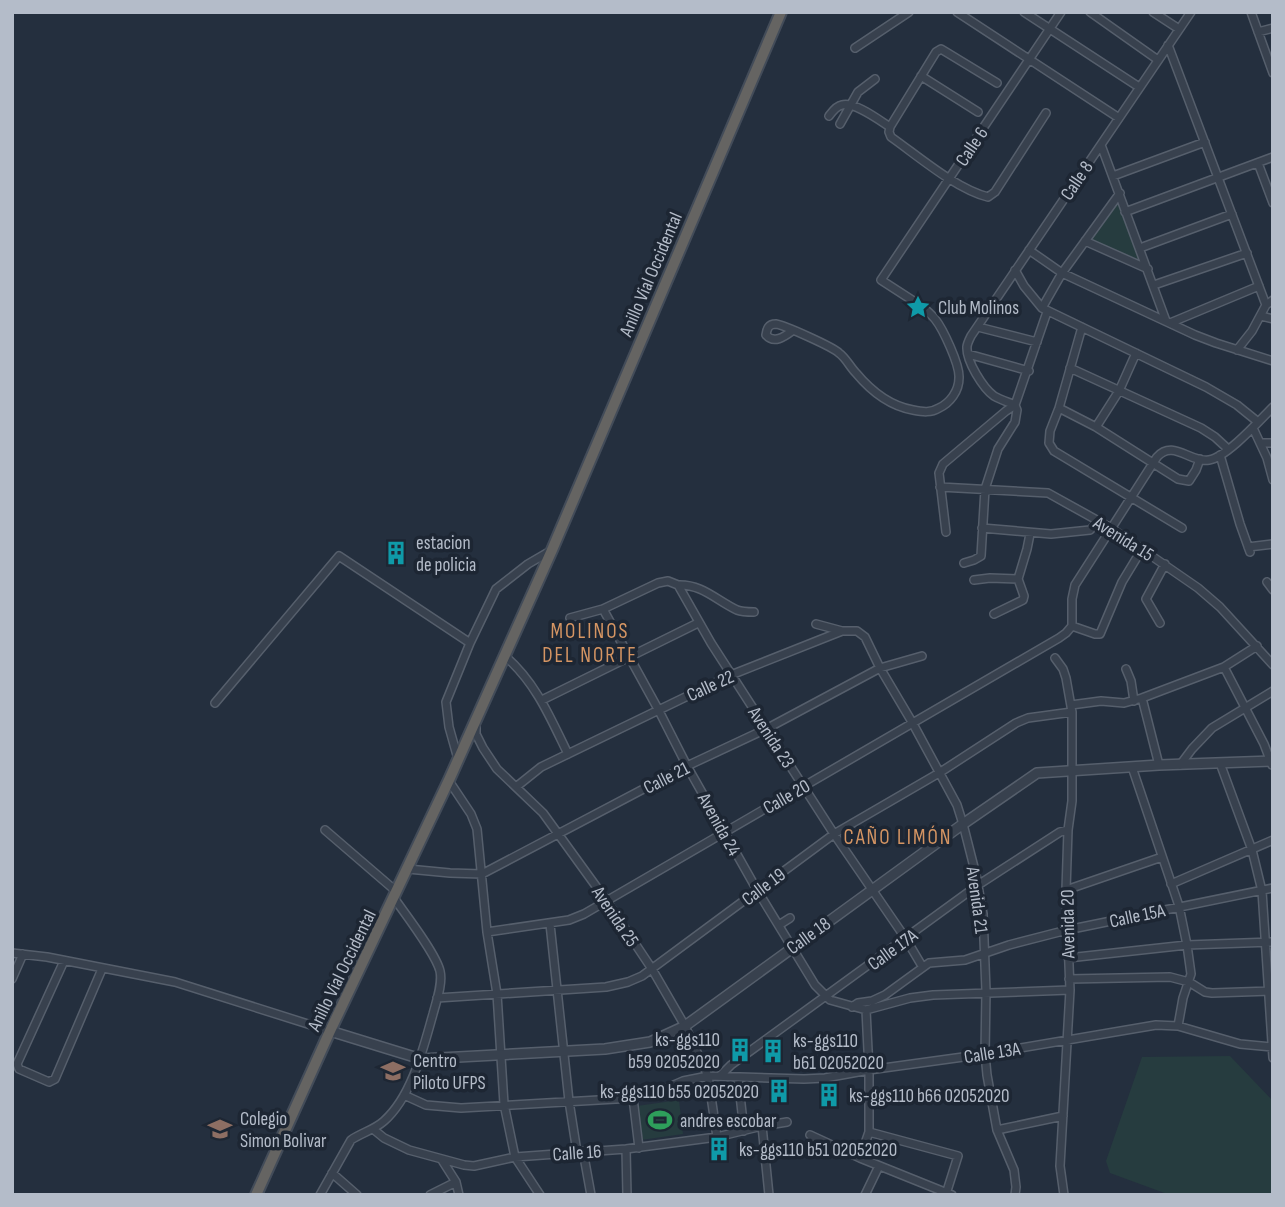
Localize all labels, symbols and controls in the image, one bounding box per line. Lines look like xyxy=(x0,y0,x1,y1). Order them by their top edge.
street label: Calle 6 xyxy=(951,123,994,171)
street label: Calle 8 xyxy=(1056,157,1099,205)
street label: Anillo Vial Occidental xyxy=(615,209,688,341)
place icon: Club Molinos xyxy=(904,293,932,321)
place label: Club Molinos xyxy=(938,297,1019,320)
street label: Avenida 15 xyxy=(1088,511,1158,567)
place label: estacion de policia xyxy=(416,532,476,577)
building icon: estacion de policia xyxy=(382,539,410,567)
district label: MOLINOS DEL NORTE xyxy=(542,619,638,668)
street label: Calle 22 xyxy=(683,665,738,707)
street label: Avenida 23 xyxy=(742,702,799,773)
street label: Calle 21 xyxy=(640,757,694,800)
street label: Calle 20 xyxy=(759,775,814,820)
street label: Avenida 24 xyxy=(692,788,745,860)
district label: CAÑO LIMÓN xyxy=(843,825,953,850)
street label: Calle 19 xyxy=(737,863,790,911)
street label: Avenida 21 xyxy=(960,864,993,935)
street label: Avenida 25 xyxy=(586,881,643,952)
street label: Avenida 20 xyxy=(1056,889,1081,960)
street label: Calle 15A xyxy=(1107,899,1168,934)
street label: Anillo Vial Occidental xyxy=(303,906,382,1036)
street label: Calle 18 xyxy=(782,913,835,960)
street label: Calle 17A xyxy=(863,924,923,976)
place label: ks-ggs110 b59 02052020 xyxy=(628,1029,720,1074)
place label: ks-ggs110 b61 02052020 xyxy=(793,1030,884,1075)
building icon: ks-ggs110 b59 02052020 xyxy=(726,1036,754,1064)
building icon: ks-ggs110 b61 02052020 xyxy=(759,1037,787,1065)
street label: Calle 13A xyxy=(962,1038,1023,1069)
place label: Centro Piloto UFPS xyxy=(413,1050,486,1095)
school or university icon: Centro Piloto UFPS xyxy=(379,1057,407,1085)
building icon: ks-ggs110 b55 02052020 xyxy=(765,1077,793,1105)
place label: ks-ggs110 b55 02052020 xyxy=(600,1081,759,1104)
building icon: ks-ggs110 b66 02052020 xyxy=(815,1081,843,1109)
place label: ks-ggs110 b66 02052020 xyxy=(849,1085,1010,1108)
sports icon: andres escobar xyxy=(646,1106,674,1134)
place label: Colegio Simon Bolivar xyxy=(240,1108,327,1153)
place label: andres escobar xyxy=(680,1110,777,1133)
school or university icon: Colegio Simon Bolivar xyxy=(206,1115,234,1143)
building icon: ks-ggs110 b51 02052020 xyxy=(705,1135,733,1163)
place label: ks-ggs110 b51 02052020 xyxy=(739,1139,897,1162)
street label: Calle 16 xyxy=(552,1140,602,1167)

